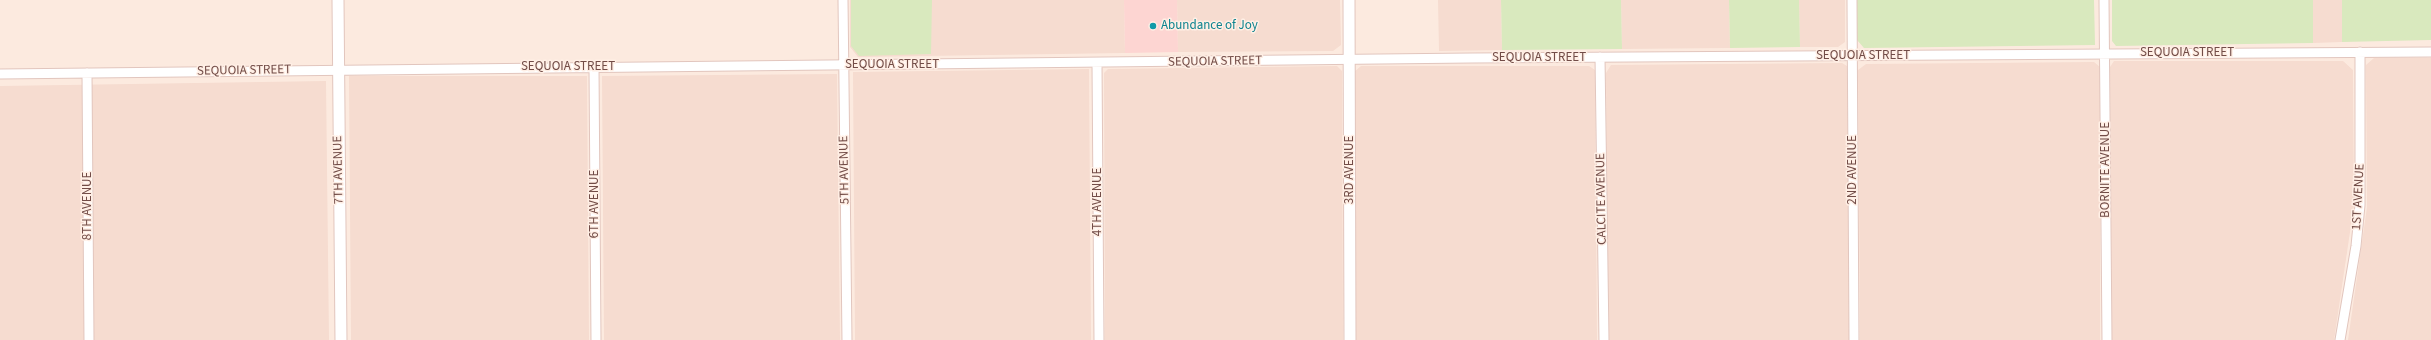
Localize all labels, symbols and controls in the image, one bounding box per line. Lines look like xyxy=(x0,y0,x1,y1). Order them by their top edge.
place label: Abundance of Joy xyxy=(1161,18,1258,34)
marker: Abundance of Joy xyxy=(1148,21,1158,31)
street label: SEQUOIA STREET xyxy=(2140,45,2234,61)
street label: SEQUOIA STREET xyxy=(1816,48,1910,64)
street label: SEQUOIA STREET xyxy=(1492,50,1586,66)
street label: SEQUOIA STREET xyxy=(1168,53,1262,71)
street label: SEQUOIA STREET xyxy=(845,57,939,73)
street label: SEQUOIA STREET xyxy=(521,59,615,75)
street label: SEQUOIA STREET xyxy=(197,62,291,80)
street label: BORNITE AVENUE xyxy=(2098,122,2114,218)
street label: 2ND AVENUE xyxy=(1845,135,1861,205)
street label: 7TH AVENUE xyxy=(331,136,347,204)
street label: 5TH AVENUE xyxy=(837,136,853,204)
street label: 3RD AVENUE xyxy=(1342,136,1358,204)
street label: CALCITE AVENUE xyxy=(1593,153,1611,245)
street label: 1ST AVENUE xyxy=(2349,163,2369,231)
street label: 4TH AVENUE xyxy=(1090,168,1106,236)
street label: 6TH AVENUE xyxy=(587,170,603,238)
street label: 8TH AVENUE xyxy=(80,172,96,240)

